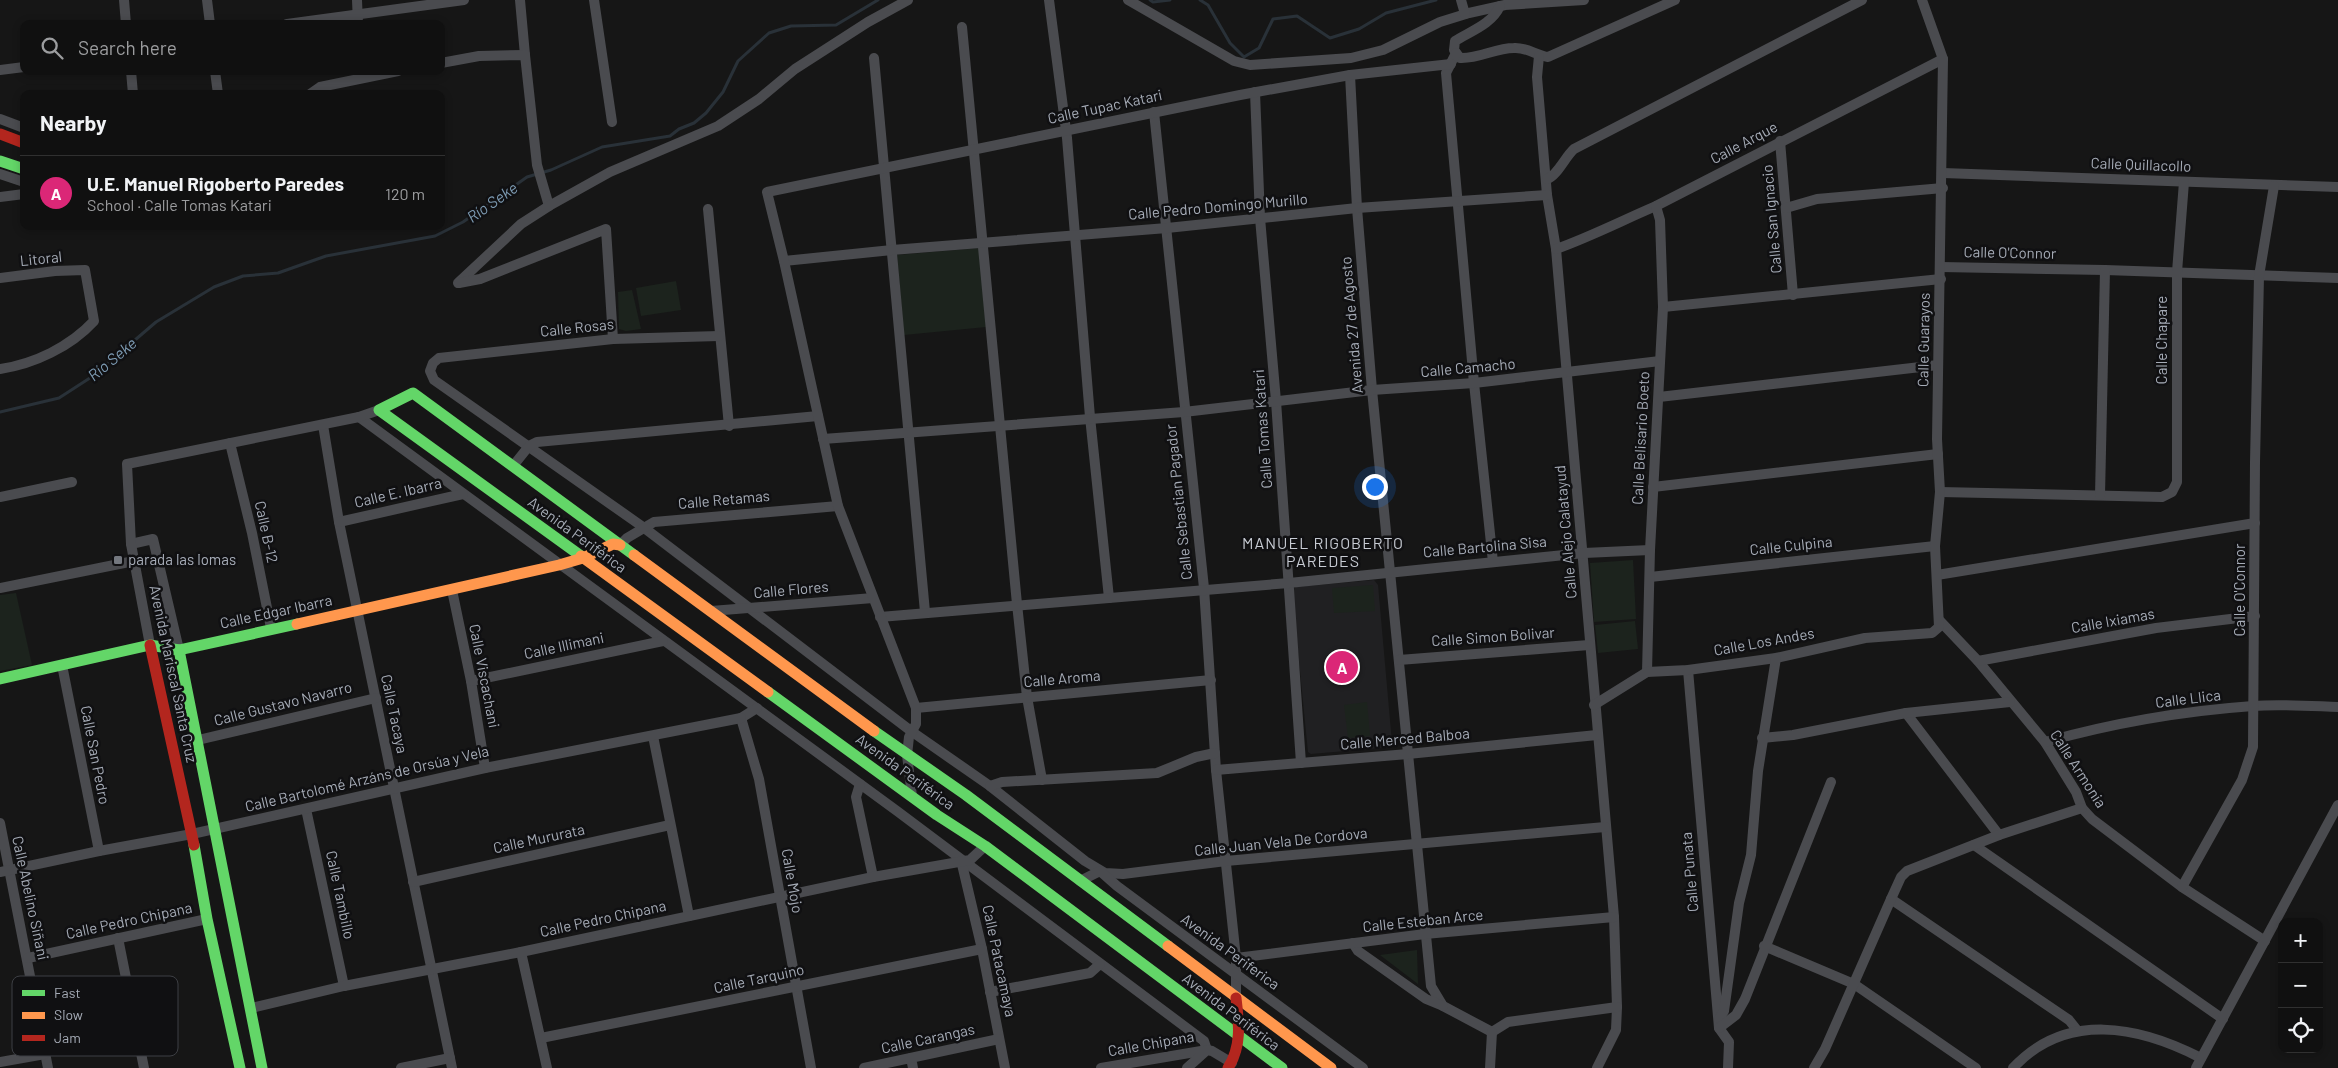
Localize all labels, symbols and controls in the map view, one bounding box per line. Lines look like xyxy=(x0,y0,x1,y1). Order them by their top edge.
search box xyxy=(20,20,445,75)
icon: search xyxy=(38,34,66,62)
text: Search here xyxy=(78,36,177,59)
street label: Calle Tupac Katari xyxy=(1046,85,1164,127)
text: Nearby xyxy=(40,110,106,135)
street label: Calle Arque xyxy=(1707,117,1780,167)
street label: Calle Quillacollo xyxy=(2090,153,2192,175)
street label: Calle San Ignacio xyxy=(1757,164,1785,274)
text: U.E. Manuel Rigoberto Paredes xyxy=(87,172,344,195)
water label: Río Seke xyxy=(463,177,521,226)
text: A xyxy=(51,184,61,203)
text: 120 m xyxy=(385,184,425,203)
street label: Calle Pedro Domingo Murillo xyxy=(1127,189,1308,223)
text: School · Calle Tomas Katari xyxy=(87,195,272,214)
street label: Calle O'Connor xyxy=(1963,242,2057,262)
street label: Litoral xyxy=(19,247,63,269)
street label: Avenida 27 de Agosto xyxy=(1336,256,1366,394)
street label: Calle Guarayos xyxy=(1913,293,1933,387)
street label: Calle Chapare xyxy=(2152,296,2170,384)
street label: Calle Rosas xyxy=(539,314,615,340)
water label: Río Seke xyxy=(84,333,140,384)
street label: Calle Camacho xyxy=(1420,354,1516,380)
street label: Calle Tomas Katari xyxy=(1249,369,1275,489)
street label: Calle Belisario Boeto xyxy=(1628,371,1652,505)
street label: Calle Sebastian Pagador xyxy=(1161,423,1195,581)
street label: Calle Alejo Calatayud xyxy=(1550,465,1580,600)
street label: Calle E. Ibarra xyxy=(352,473,443,511)
your location xyxy=(1362,474,1388,500)
street label: Calle Retamas xyxy=(677,486,771,512)
street label: Avenida Periférica xyxy=(525,492,630,576)
street label: Calle B-12 xyxy=(252,499,282,565)
street label: Calle Bartolina Sisa xyxy=(1422,532,1548,560)
street label: Calle Culpina xyxy=(1749,532,1833,558)
district label: MANUEL RIGOBERTO PAREDES xyxy=(1242,533,1404,570)
street label: Calle O'Connor xyxy=(2230,543,2248,636)
place label: parada las lomas xyxy=(128,550,236,568)
marker: parada las lomas xyxy=(112,554,124,566)
street label: Calle Flores xyxy=(753,577,829,601)
street label: Avenida Mariscal Santa Cruz xyxy=(146,583,202,765)
street label: Calle Edgar Ibarra xyxy=(218,590,334,632)
street label: Calle Ixiamas xyxy=(2070,604,2156,636)
street label: Calle Viscachani xyxy=(466,622,504,729)
street label: Calle Simon Bolivar xyxy=(1431,623,1556,649)
street label: Calle Los Andes xyxy=(1712,623,1816,659)
street label: Calle Illimani xyxy=(522,628,605,662)
pin: A xyxy=(1326,648,1358,686)
street label: Calle Aroma xyxy=(1023,666,1101,690)
street label: Calle Tacaya xyxy=(378,673,412,755)
street label: Calle Gustavo Navarro xyxy=(212,677,354,729)
street label: Calle Llica xyxy=(2154,685,2222,711)
street label: Calle San Pedro xyxy=(78,704,114,806)
street label: Calle Merced Balboa xyxy=(1339,723,1470,753)
street label: Calle Armonia xyxy=(2047,726,2111,811)
street label: Avenida Periférica xyxy=(853,729,958,813)
street label: Calle Bartolomé Arzáns de Orsúa y Vela xyxy=(243,741,490,815)
street label: Calle Mururata xyxy=(491,820,586,856)
street label: Calle Juan Vela De Cordova xyxy=(1194,823,1368,859)
street label: Calle Punata xyxy=(1677,831,1701,913)
street label: Calle Abelino Siñani xyxy=(9,834,53,961)
street label: Calle Mojo xyxy=(778,847,808,915)
street label: Calle Tambillo xyxy=(323,849,359,941)
street label: Calle Pedro Chipana xyxy=(538,896,668,940)
street label: Calle Pedro Chipana xyxy=(64,898,194,942)
street label: Calle Patacamaya xyxy=(979,903,1021,1018)
street label: Calle Esteban Arce xyxy=(1362,905,1484,935)
street label: Avenida Periferica xyxy=(1178,909,1283,993)
map controls xyxy=(2278,918,2323,1053)
button: + xyxy=(2278,918,2323,963)
street label: Calle Tarquino xyxy=(712,960,806,996)
button: − xyxy=(2278,963,2323,1008)
street label: Avenida Periférica xyxy=(1179,969,1284,1054)
legend xyxy=(12,976,178,1056)
text: Fast xyxy=(54,984,80,1001)
text: Slow xyxy=(54,1006,83,1023)
button: locate xyxy=(2278,1008,2323,1053)
street label: Calle Carangas xyxy=(879,1019,976,1057)
street label: Calle Chipana xyxy=(1106,1027,1195,1059)
text: Jam xyxy=(54,1029,81,1046)

